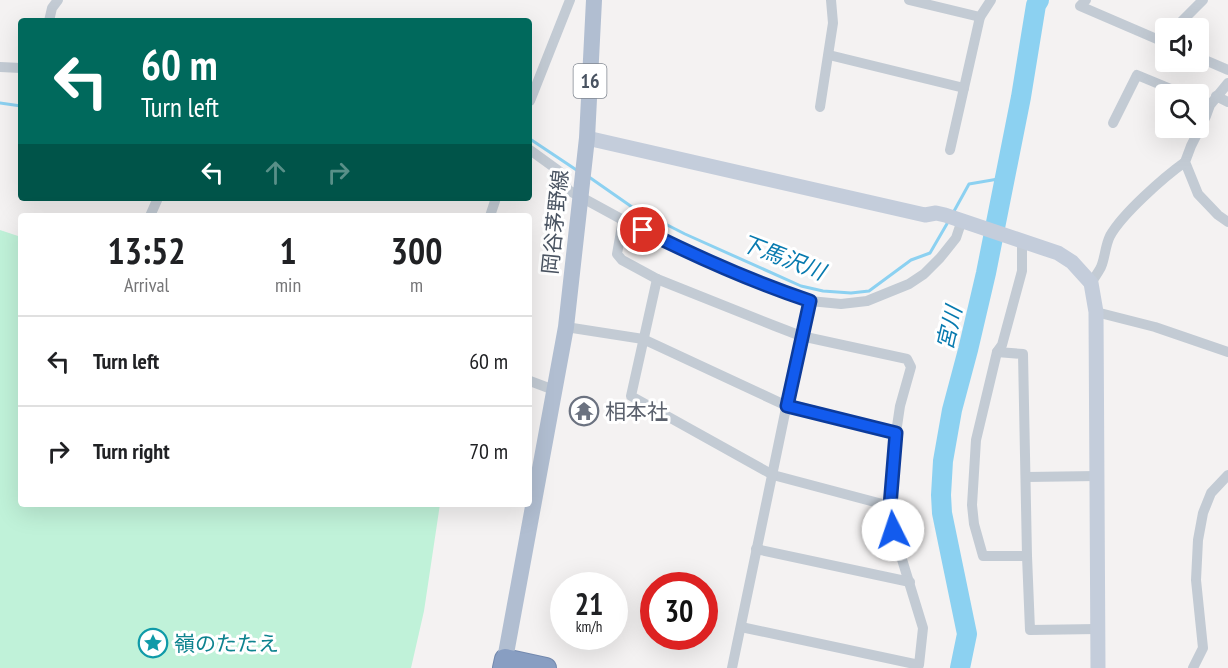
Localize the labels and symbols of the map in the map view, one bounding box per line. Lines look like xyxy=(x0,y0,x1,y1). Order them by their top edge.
road number: 16 xyxy=(574,64,606,98)
street label: 岡谷茅野線 xyxy=(536,168,574,276)
pin xyxy=(617,204,668,255)
water label: 下馬沢川 xyxy=(737,228,831,287)
water label: 宮川 xyxy=(930,301,968,353)
temple icon: 相本社 xyxy=(568,395,600,427)
place label: 相本社 xyxy=(605,398,668,425)
position arrow xyxy=(861,498,925,562)
speed limit sign: 30 xyxy=(640,572,718,650)
place icon: 嶺のたたえ xyxy=(137,627,169,659)
place label: 嶺のたたえ xyxy=(174,630,279,657)

